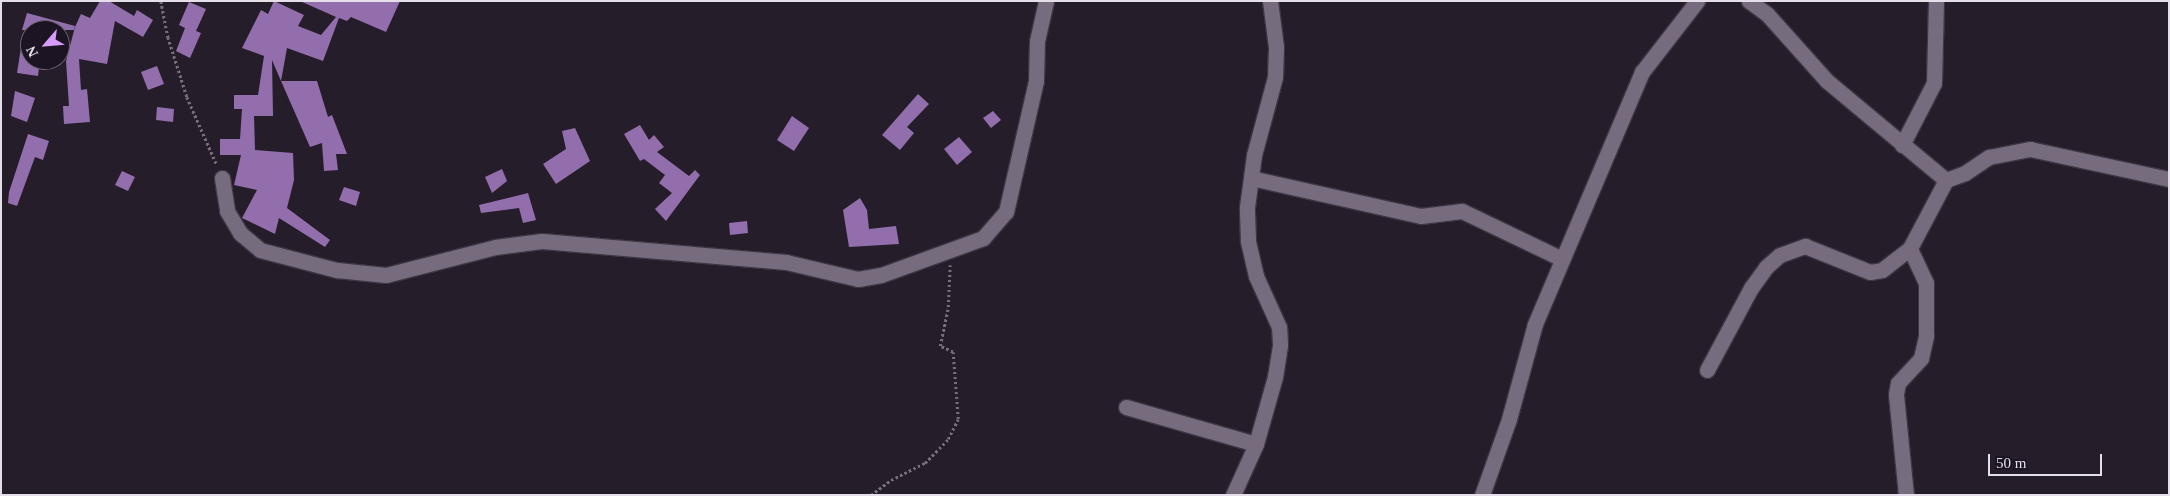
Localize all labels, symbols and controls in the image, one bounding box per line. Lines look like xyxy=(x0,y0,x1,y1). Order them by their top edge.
north arrow xyxy=(20,20,70,70)
text: N xyxy=(23,44,41,59)
scale bar xyxy=(1990,444,2104,476)
text: 50 m xyxy=(1996,455,2026,471)

